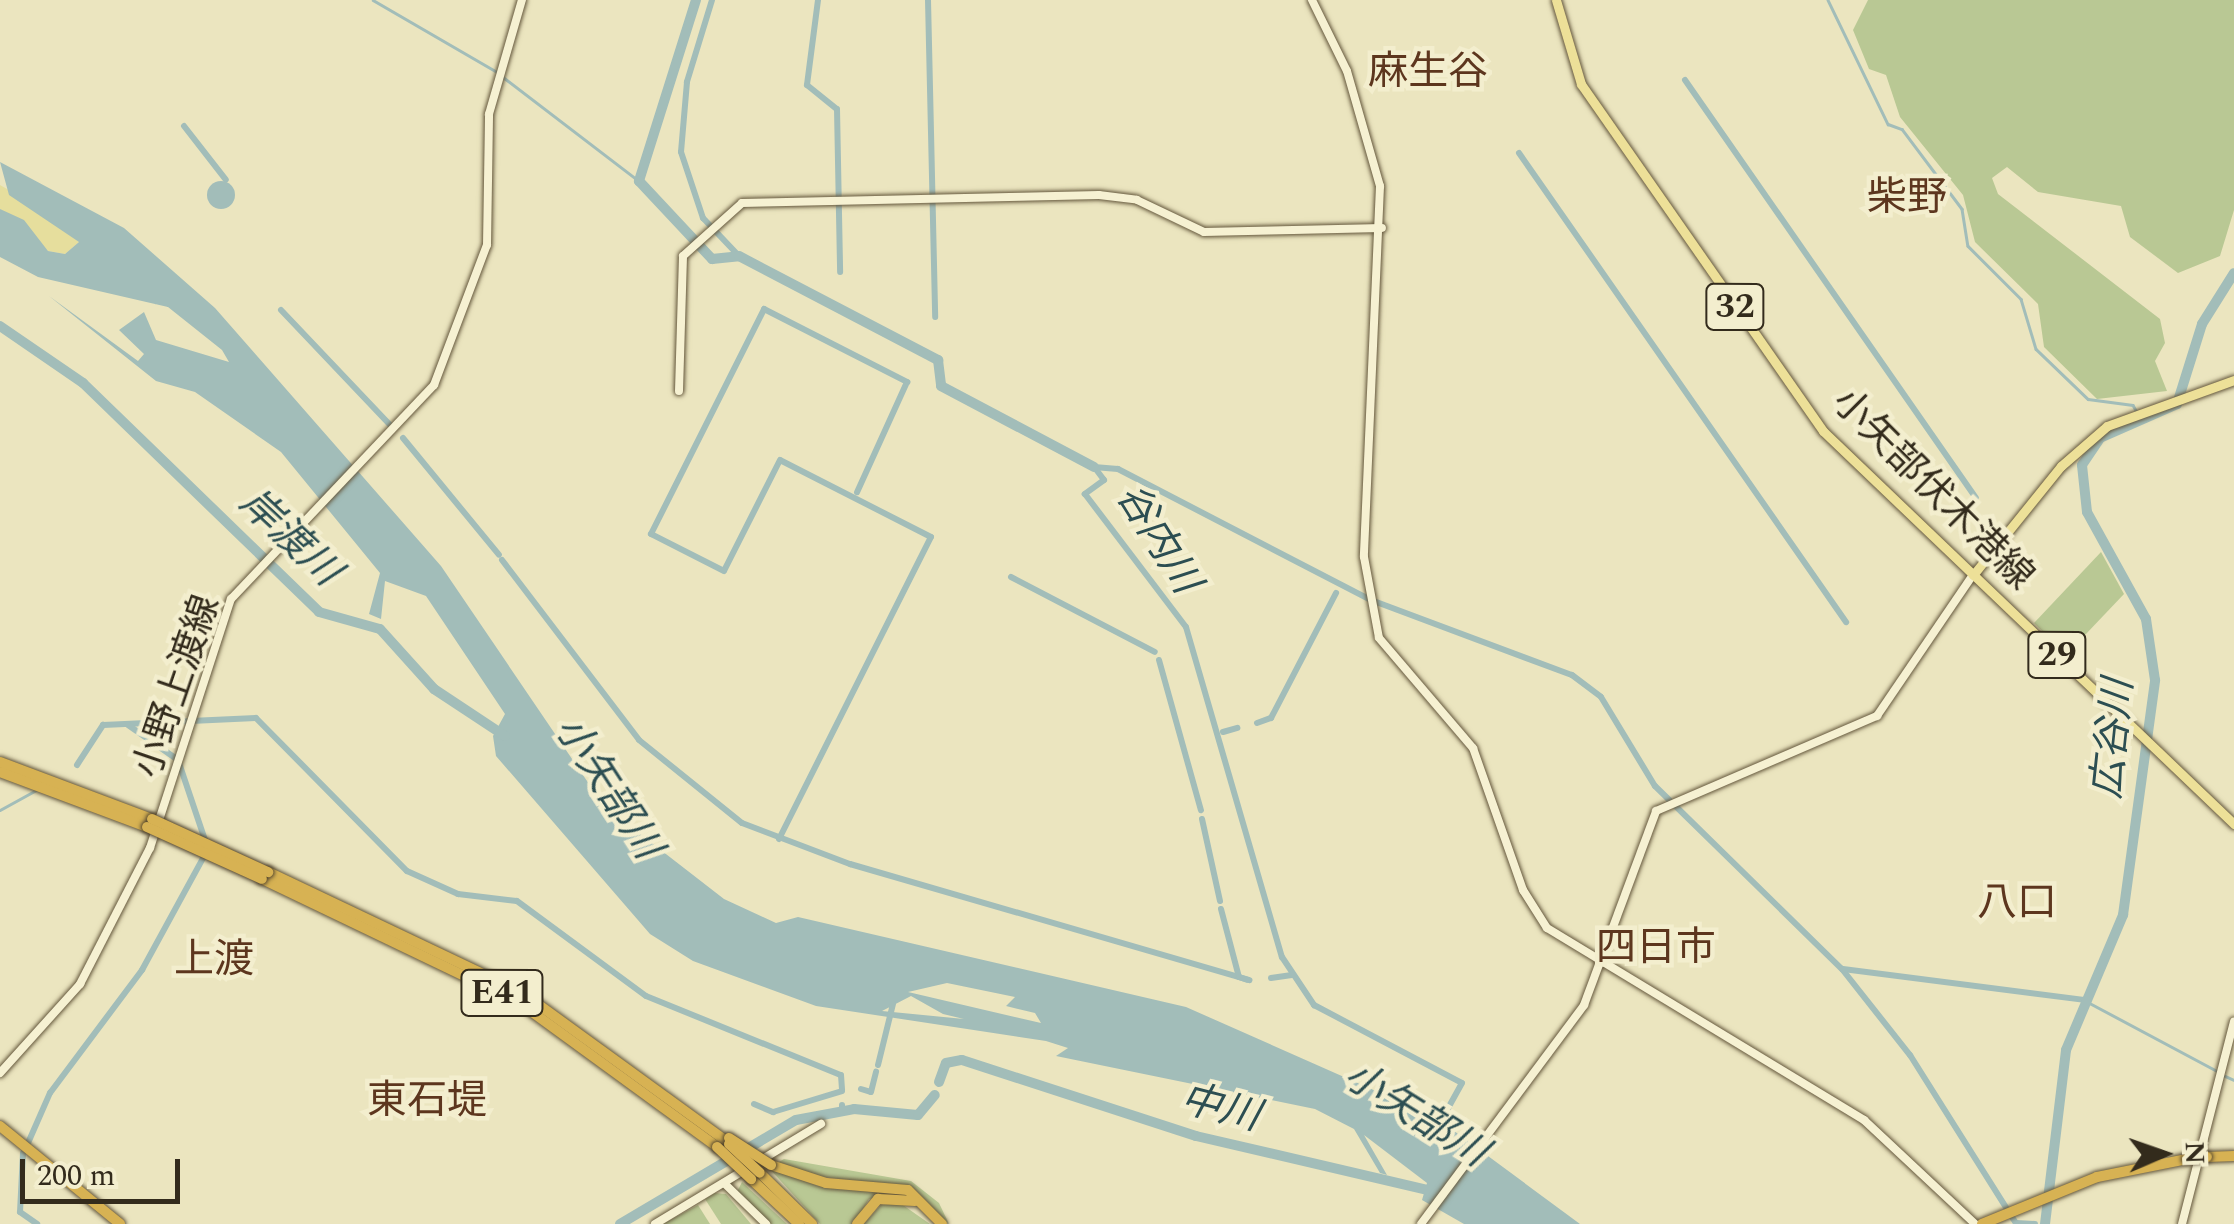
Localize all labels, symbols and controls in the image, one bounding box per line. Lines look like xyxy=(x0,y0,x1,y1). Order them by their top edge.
district label: 麻生谷 xyxy=(1368,49,1488,97)
district label: 柴野 xyxy=(1867,175,1947,223)
road number: 32 xyxy=(1705,277,1765,337)
street label: 小矢部伏木港線 xyxy=(1822,380,2042,600)
water label: 谷内川 xyxy=(1105,475,1209,603)
water label: 岸渡川 xyxy=(229,480,349,596)
street label: 小野上渡線 xyxy=(126,590,230,784)
road number: 29 xyxy=(2027,625,2087,685)
water label: 広谷川 xyxy=(2084,677,2144,801)
water label: 小矢部川 xyxy=(543,708,671,868)
district label: 八口 xyxy=(1977,880,2057,928)
district label: 四日市 xyxy=(1596,925,1716,973)
district label: 上渡 xyxy=(174,937,254,985)
road number: E41 xyxy=(460,963,544,1023)
water label: 小矢部川 xyxy=(1334,1052,1496,1178)
water label: 中川 xyxy=(1175,1076,1265,1142)
district label: 東石堤 xyxy=(367,1078,487,1126)
north arrow xyxy=(2114,1104,2214,1204)
scale bar xyxy=(25,1139,185,1201)
text: N xyxy=(2173,1141,2216,1165)
text: 200 m xyxy=(37,1153,115,1199)

